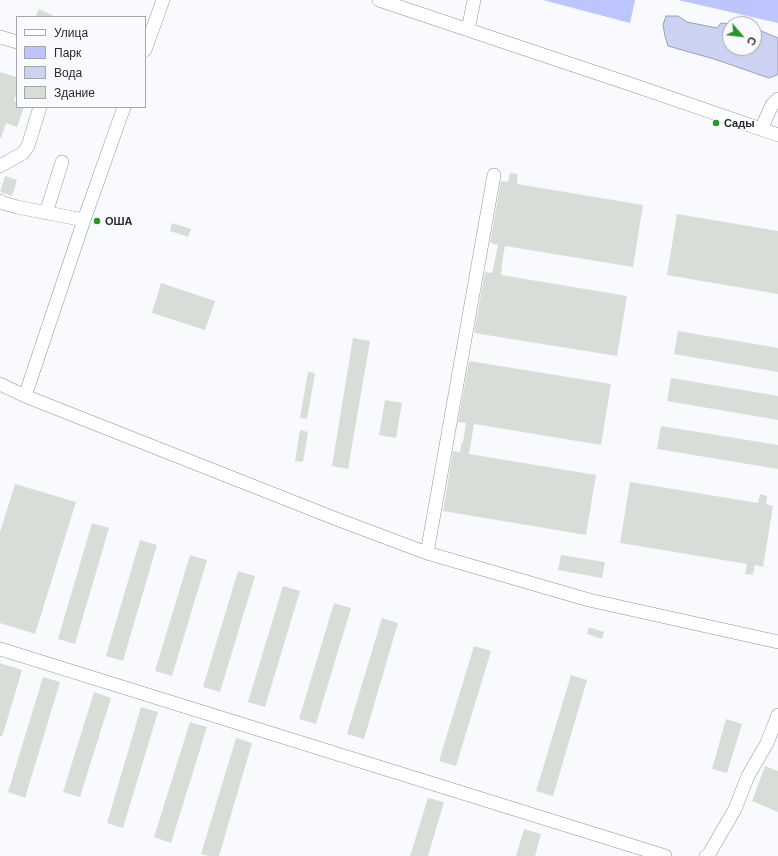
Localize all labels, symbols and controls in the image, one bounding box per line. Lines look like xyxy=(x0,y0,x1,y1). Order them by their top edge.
legend xyxy=(16,16,146,108)
north arrow xyxy=(722,16,762,56)
text: Улица xyxy=(54,25,88,39)
text: С xyxy=(745,35,760,48)
text: Парк xyxy=(54,45,81,59)
text: Вода xyxy=(54,65,82,79)
text: Здание xyxy=(54,85,95,99)
place label: Сады xyxy=(724,116,755,130)
marker: Сады xyxy=(711,118,721,128)
place label: ОША xyxy=(105,214,133,228)
marker: ОША xyxy=(92,216,102,226)

